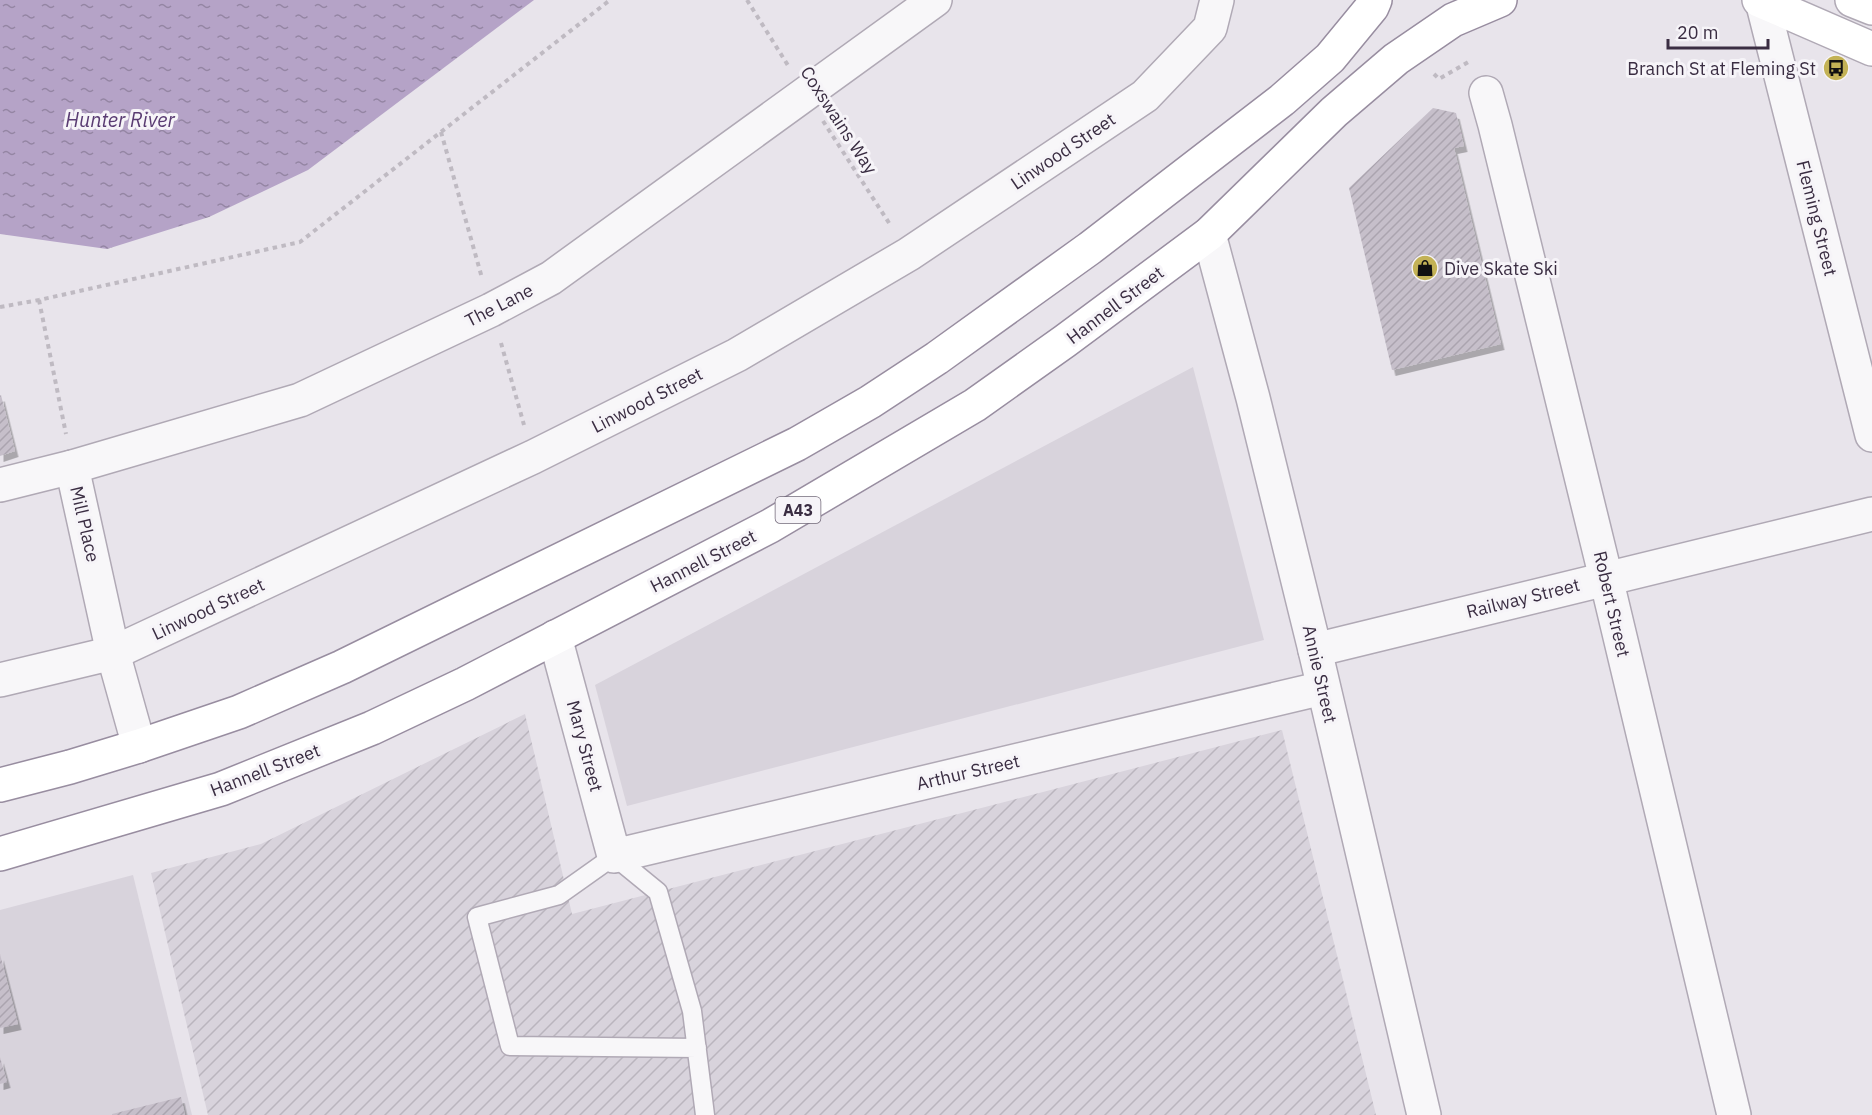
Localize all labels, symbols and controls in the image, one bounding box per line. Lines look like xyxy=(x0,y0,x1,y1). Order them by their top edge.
scale bar xyxy=(1668,12,1768,50)
text: 20 m xyxy=(1677,21,1719,44)
bus stop icon: Branch St at Fleming St xyxy=(1821,53,1851,83)
place label: Branch St at Fleming St xyxy=(1627,57,1816,80)
street label: Coxswains Way xyxy=(796,62,882,178)
water label: Hunter River xyxy=(65,106,175,133)
street label: Linwood Street xyxy=(1006,107,1120,195)
street label: Fleming Street xyxy=(1792,158,1842,278)
shop icon: Dive Skate Ski xyxy=(1410,253,1440,283)
place label: Dive Skate Ski xyxy=(1444,257,1558,280)
street label: Hannell Street xyxy=(1062,261,1168,349)
street label: The Lane xyxy=(461,278,537,332)
street label: Linwood Street xyxy=(588,362,706,438)
street label: Mill Place xyxy=(65,484,105,564)
road number: A43 xyxy=(776,497,820,523)
street label: Hannell Street xyxy=(646,524,760,598)
street label: Robert Street xyxy=(1589,549,1635,659)
street label: Linwood Street xyxy=(148,573,268,645)
street label: Railway Street xyxy=(1464,573,1582,623)
street label: Annie Street xyxy=(1298,623,1342,725)
street label: Mary Street xyxy=(562,698,608,794)
street label: Hannell Street xyxy=(207,738,323,802)
street label: Arthur Street xyxy=(914,749,1022,795)

